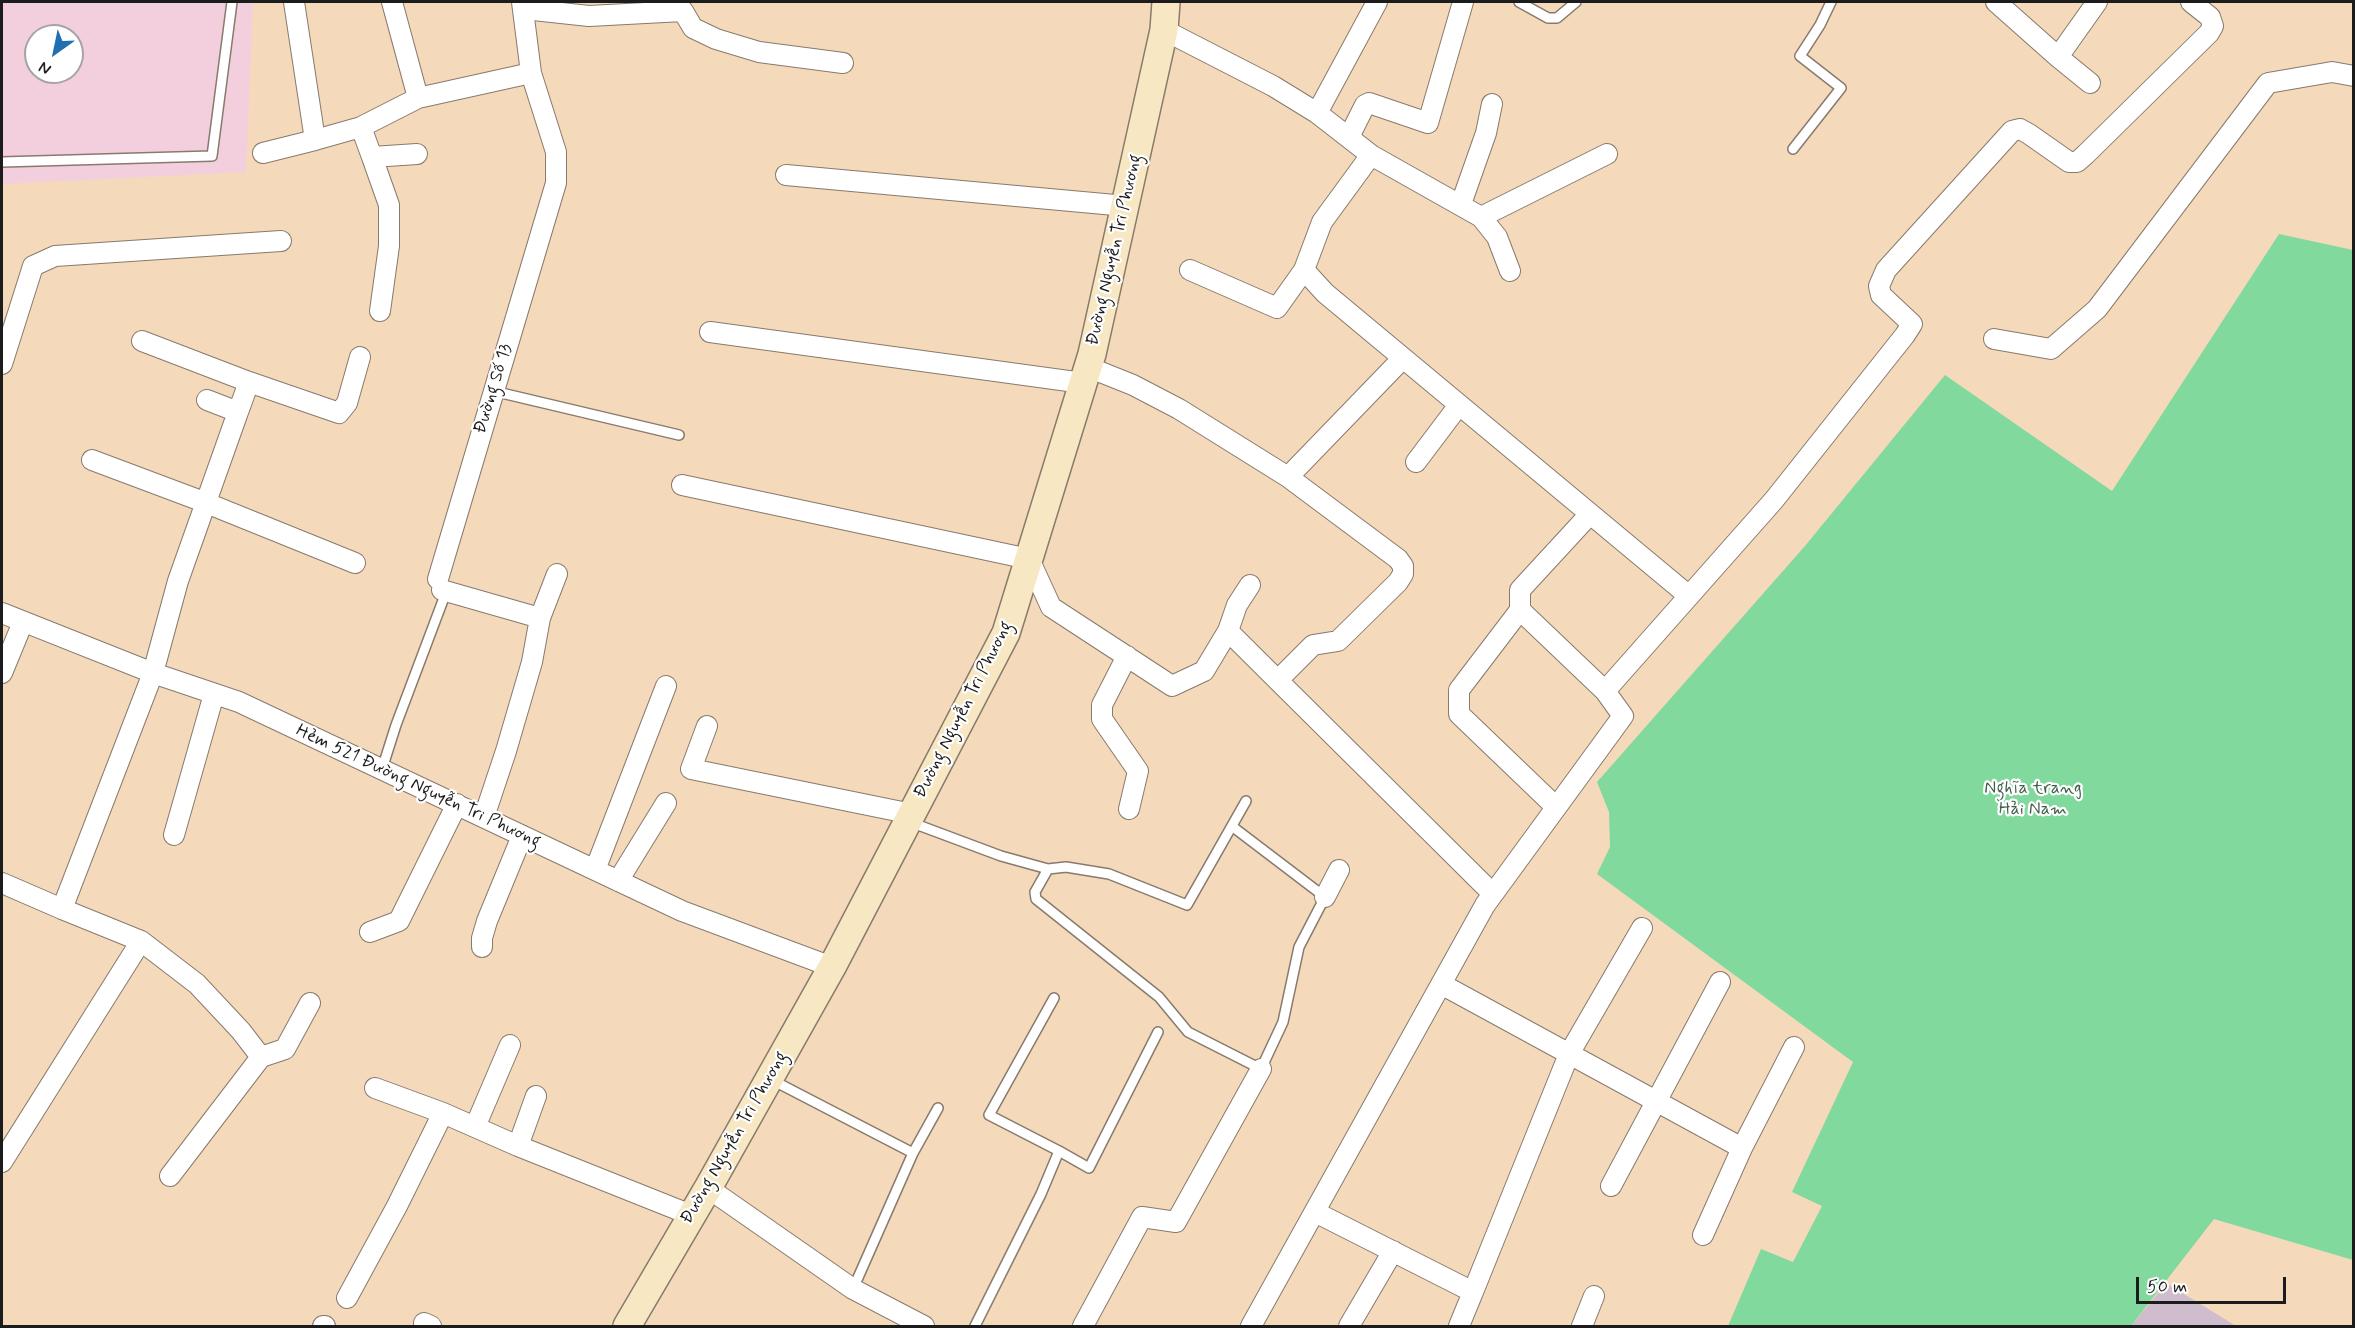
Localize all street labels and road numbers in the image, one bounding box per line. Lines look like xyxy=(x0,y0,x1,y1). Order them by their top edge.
street label: Đường Nguyễn Tri Phương xyxy=(1082,152,1148,348)
street label: Đường Số 13 xyxy=(470,341,518,437)
street label: Đường Nguyễn Tri Phương xyxy=(910,618,1018,802)
street label: Hẻm 521 Đường Nguyễn Tri Phương xyxy=(292,721,544,853)
street label: Đường Nguyễn Tri Phương xyxy=(677,1048,793,1228)

